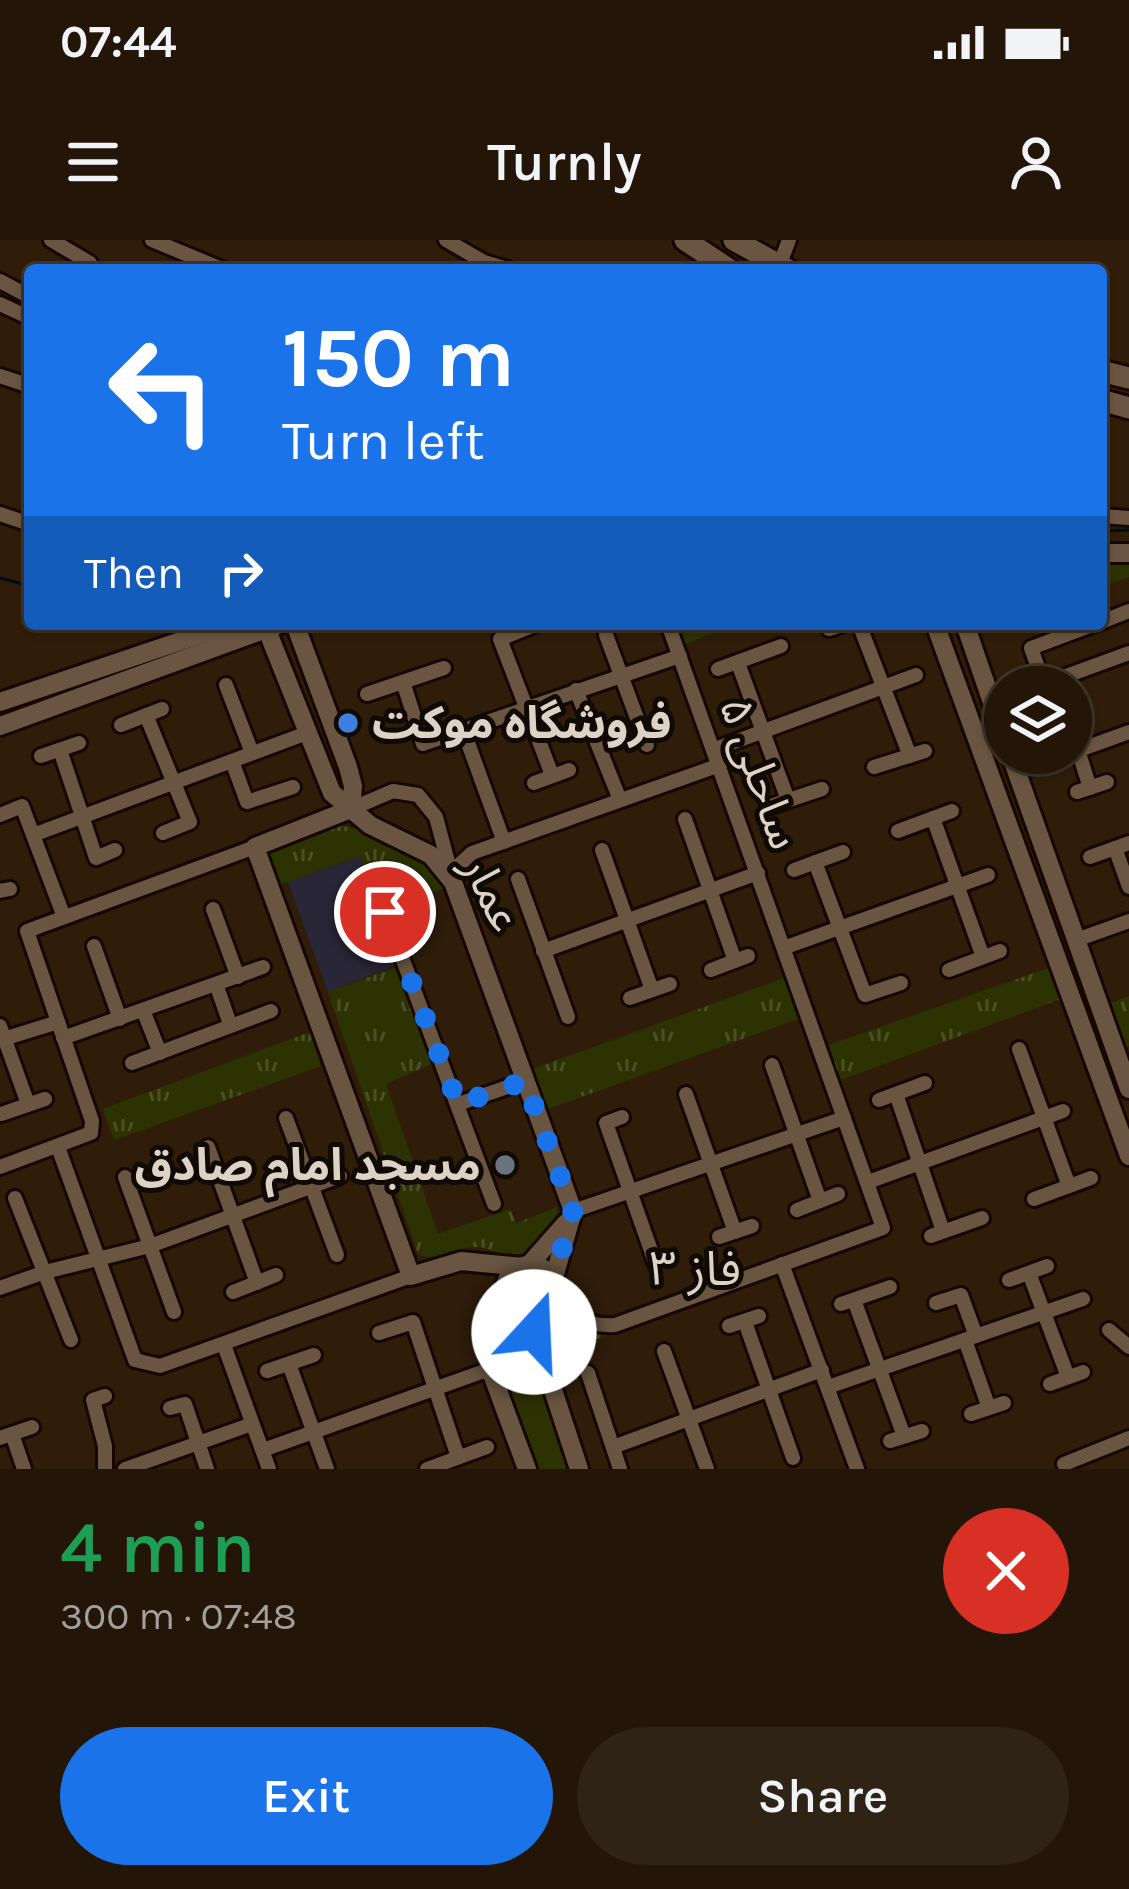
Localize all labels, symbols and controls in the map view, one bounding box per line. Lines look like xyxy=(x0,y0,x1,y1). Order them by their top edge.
text: 07:44 xyxy=(60,16,177,68)
icon: menu xyxy=(60,129,126,195)
icon: person xyxy=(1003,129,1069,195)
text: Turnly xyxy=(487,130,642,194)
text: 150 m xyxy=(282,309,515,407)
icon: left xyxy=(84,312,240,468)
text: Turn left xyxy=(282,409,485,473)
icon: right xyxy=(208,540,274,606)
text: Then xyxy=(84,547,184,599)
map controls xyxy=(984,666,1092,774)
button: layers xyxy=(984,666,1092,774)
street label: ساحلی ۵ xyxy=(709,690,811,856)
place label: فروشگاه موکت xyxy=(372,697,671,749)
marker: فروشگاه موکت xyxy=(335,710,361,736)
street label: عمار xyxy=(451,845,533,940)
pin xyxy=(334,861,436,963)
icon: arrive xyxy=(352,879,418,945)
place label: مسجد امام صادق xyxy=(135,1139,481,1198)
marker: مسجد امام صادق xyxy=(492,1152,518,1178)
district label: فاز ۳ xyxy=(649,1241,741,1297)
position arrow xyxy=(471,1269,597,1395)
text: 4 min xyxy=(60,1506,256,1590)
button: close xyxy=(943,1508,1069,1634)
text: 300 m · 07:48 xyxy=(60,1593,297,1639)
button: Exit xyxy=(60,1727,553,1865)
button: Share xyxy=(577,1727,1069,1865)

